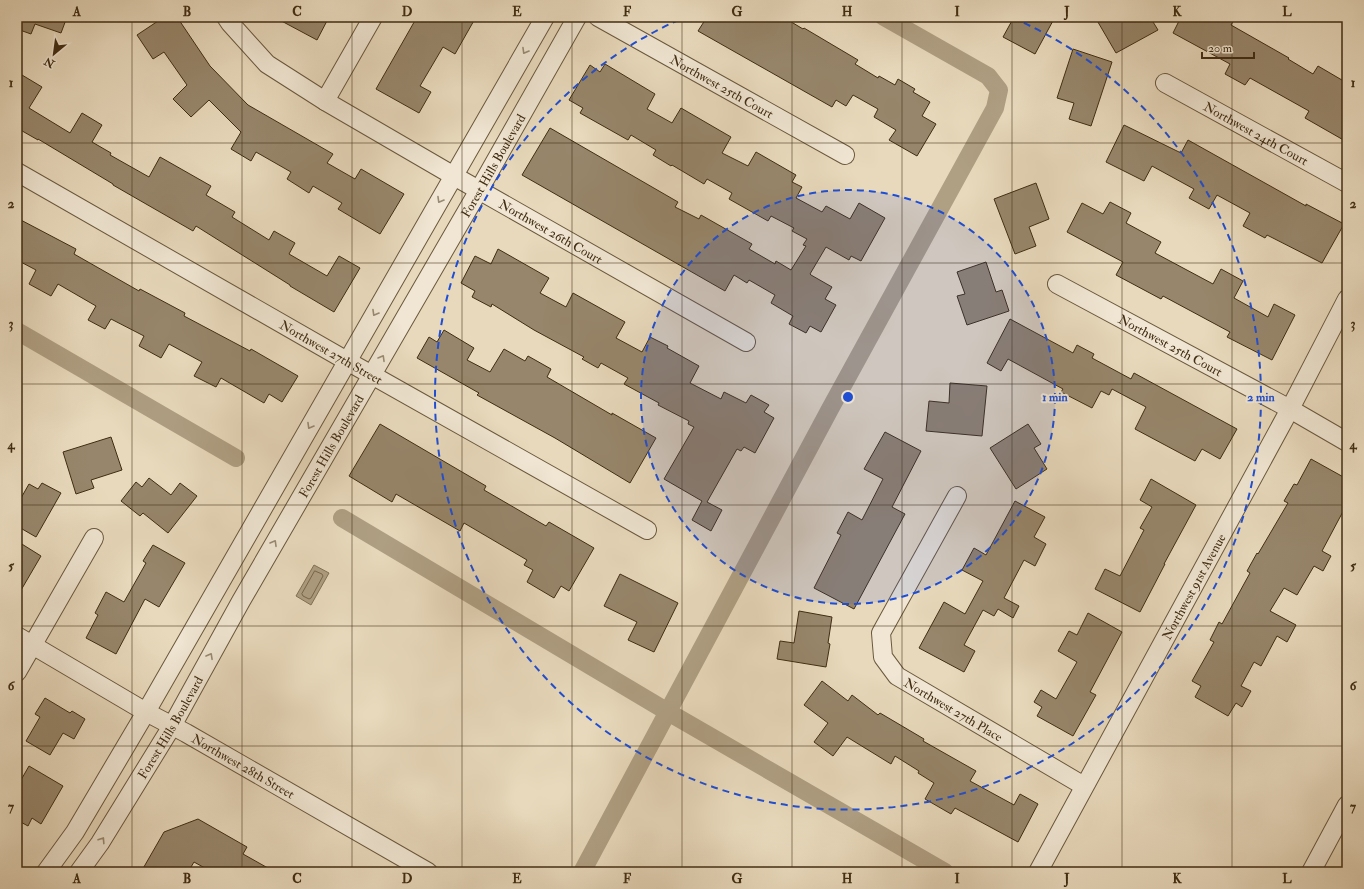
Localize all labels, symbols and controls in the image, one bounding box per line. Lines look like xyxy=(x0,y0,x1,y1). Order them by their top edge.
text: A xyxy=(72,4,82,20)
text: B xyxy=(183,4,191,20)
text: C xyxy=(292,4,302,20)
text: D xyxy=(402,4,413,20)
text: E xyxy=(512,4,522,20)
text: F xyxy=(623,4,632,20)
text: G xyxy=(732,4,743,20)
text: H xyxy=(842,4,853,20)
text: I xyxy=(954,4,960,20)
text: J xyxy=(1063,4,1070,21)
text: K xyxy=(1172,4,1182,20)
text: L xyxy=(1282,4,1292,20)
north arrow xyxy=(34,34,74,74)
scale bar xyxy=(1202,34,1254,60)
text: 20 m xyxy=(1208,41,1233,56)
one-way arrow xyxy=(523,47,530,54)
street label: Northwest 25th Court xyxy=(667,52,776,122)
text: N xyxy=(41,54,58,71)
text: 1 xyxy=(9,75,14,91)
text: 1 xyxy=(1351,75,1356,91)
street label: Northwest 24th Court xyxy=(1200,99,1311,169)
street label: Forest Hills Boulevard xyxy=(458,111,530,220)
text: 2 xyxy=(8,196,15,212)
one-way arrow xyxy=(437,196,444,203)
street label: Northwest 26th Court xyxy=(496,196,605,268)
text: 2 xyxy=(1350,196,1357,212)
one-way arrow xyxy=(373,309,380,316)
street label: Northwest 25th Court xyxy=(1115,311,1225,380)
text: 3 xyxy=(9,316,14,332)
text: 3 xyxy=(1351,316,1356,332)
street label: Northwest 27th Street xyxy=(276,317,385,388)
one-way arrow xyxy=(377,355,384,362)
centre of rings xyxy=(841,390,855,404)
text: 1 min xyxy=(1042,390,1069,405)
text: 2 min xyxy=(1247,390,1275,405)
street label: Forest Hills Boulevard xyxy=(296,392,368,501)
one-way arrow xyxy=(308,422,315,429)
text: 4 xyxy=(6,437,15,453)
text: 4 xyxy=(1348,437,1357,453)
street label: Northwest 91st Avenue xyxy=(1159,531,1230,643)
one-way arrow xyxy=(270,540,277,547)
text: 5 xyxy=(8,558,14,574)
text: 5 xyxy=(1350,558,1356,574)
one-way arrow xyxy=(206,653,213,660)
street label: Forest Hills Boulevard xyxy=(134,673,207,782)
street label: Northwest 27th Place xyxy=(901,675,1006,746)
text: 6 xyxy=(8,678,16,694)
text: 6 xyxy=(1350,678,1358,694)
street label: Northwest 28th Street xyxy=(189,731,297,803)
text: 7 xyxy=(8,799,15,815)
text: 7 xyxy=(1350,799,1357,815)
one-way arrow xyxy=(97,838,104,845)
text: A xyxy=(72,871,82,887)
text: B xyxy=(183,871,191,887)
text: C xyxy=(292,871,302,887)
text: D xyxy=(402,871,413,887)
text: E xyxy=(512,871,522,887)
text: F xyxy=(623,871,632,887)
text: G xyxy=(732,871,743,887)
text: H xyxy=(842,871,853,887)
text: I xyxy=(954,871,960,887)
text: J xyxy=(1063,871,1070,888)
text: K xyxy=(1172,871,1182,887)
text: L xyxy=(1282,871,1292,887)

